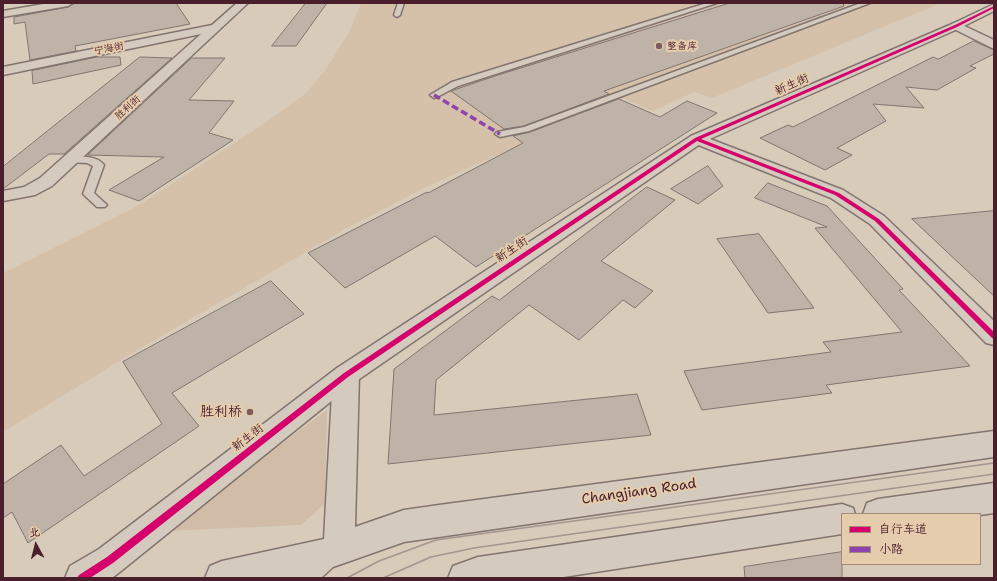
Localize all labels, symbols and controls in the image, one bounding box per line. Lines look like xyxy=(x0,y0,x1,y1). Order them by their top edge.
street label: 宁海街 xyxy=(93,40,125,58)
place label: 整备库 xyxy=(667,40,697,52)
marker: 整备库 xyxy=(654,41,664,51)
street label: 新生街 xyxy=(773,71,811,99)
street label: 胜利街 xyxy=(113,94,143,122)
street label: 新生街 xyxy=(493,234,531,266)
place label: 胜利桥 xyxy=(200,404,242,420)
marker: 胜利桥 xyxy=(245,407,255,417)
street label: 新生街 xyxy=(229,421,267,455)
street label: Changjiang Road xyxy=(580,476,698,508)
legend xyxy=(841,513,981,565)
text: 自行车道 xyxy=(879,521,927,537)
text: 北 xyxy=(28,524,41,541)
north arrow xyxy=(16,525,56,565)
text: 小路 xyxy=(879,541,903,557)

